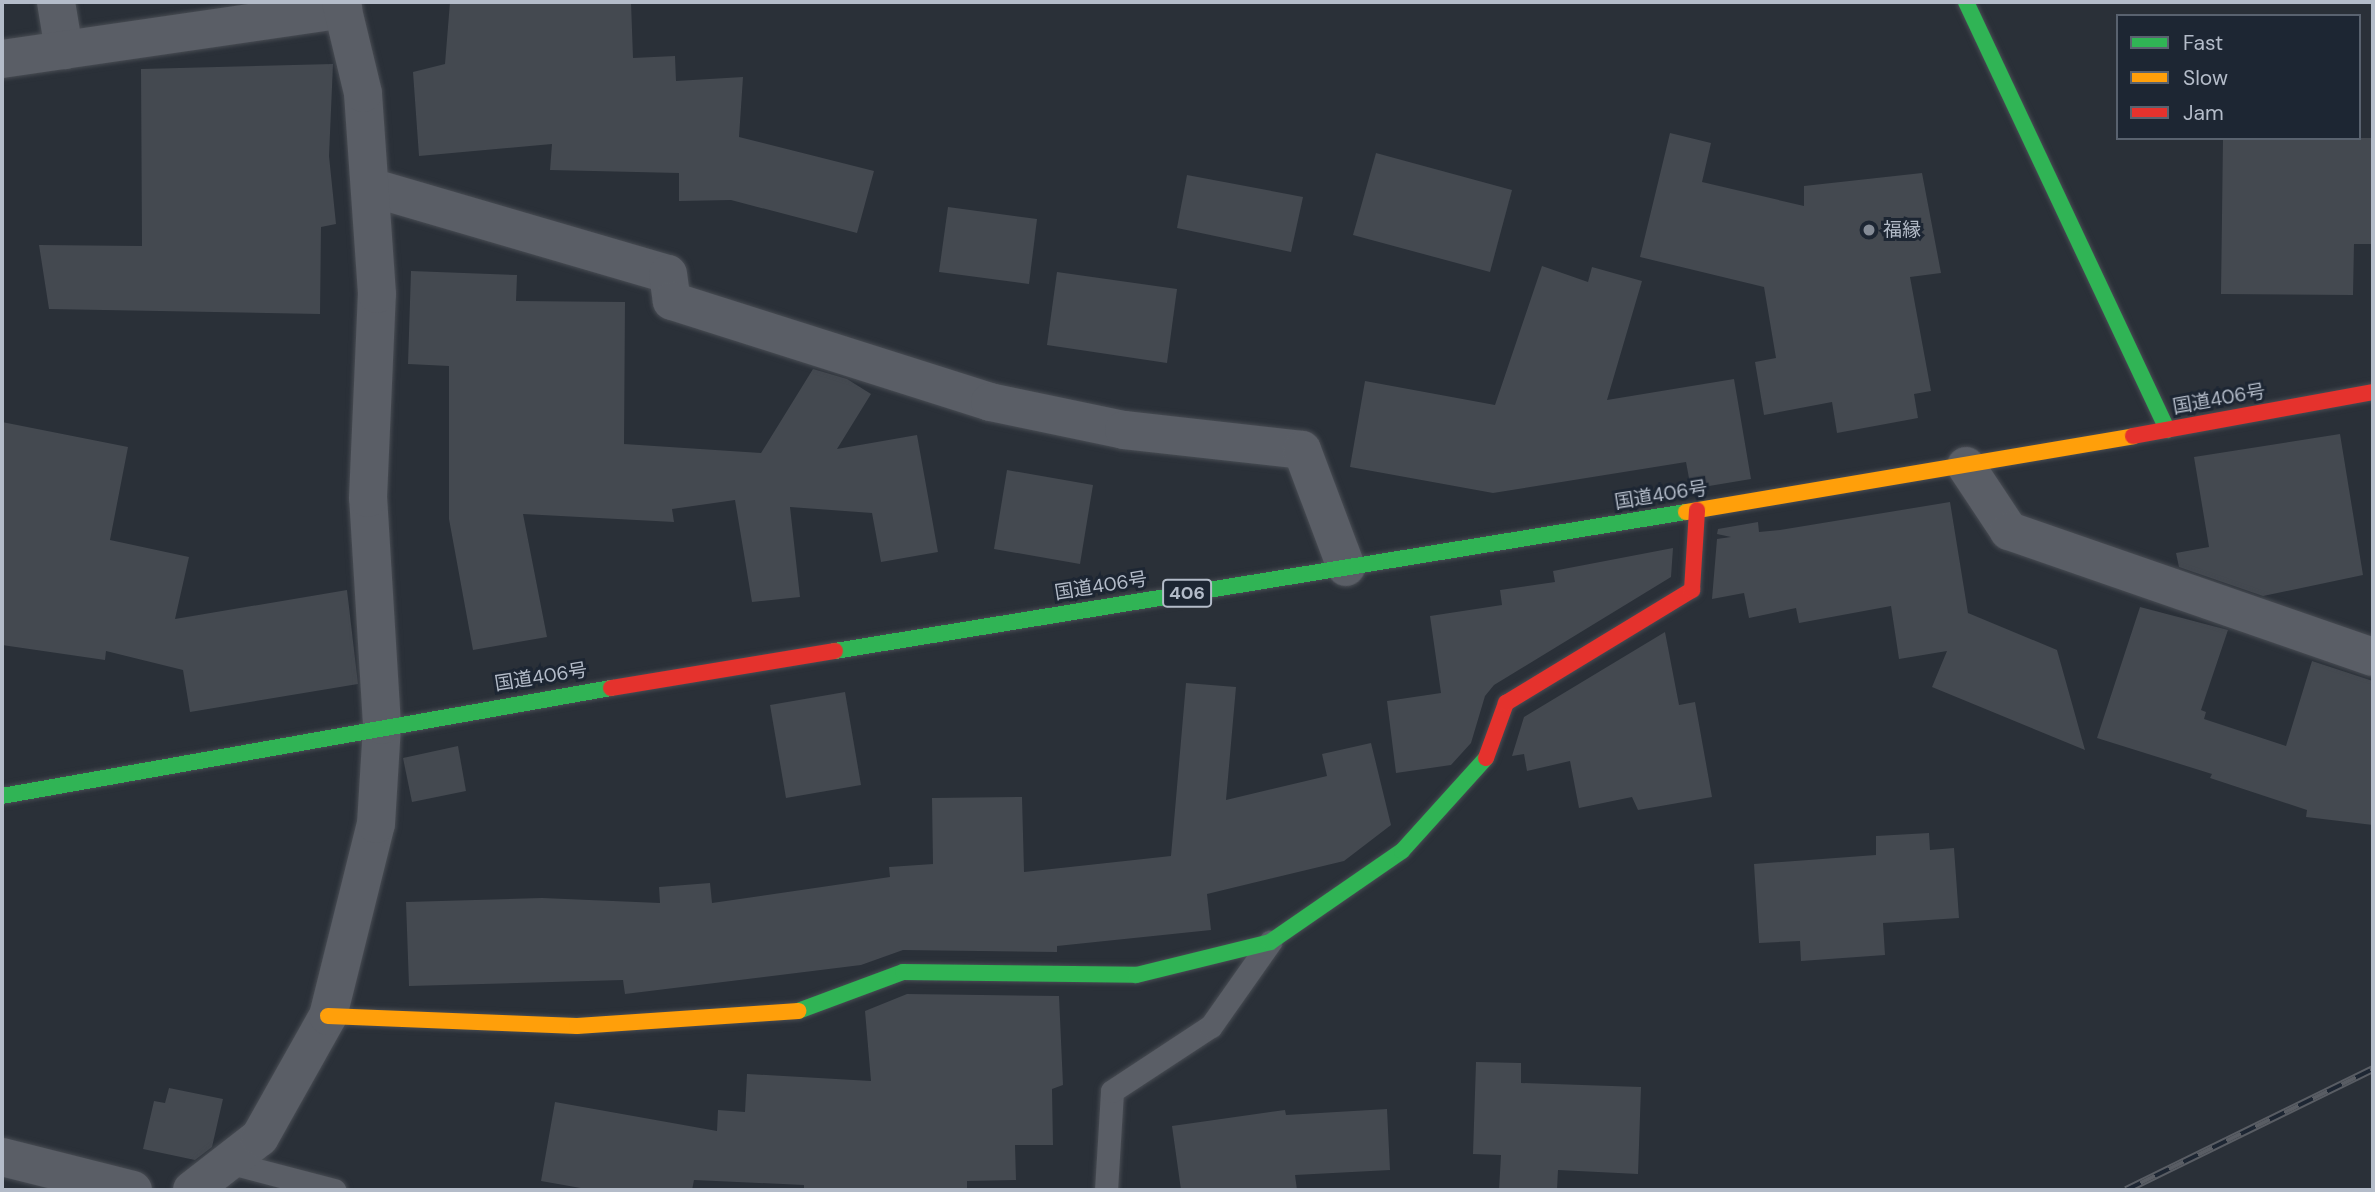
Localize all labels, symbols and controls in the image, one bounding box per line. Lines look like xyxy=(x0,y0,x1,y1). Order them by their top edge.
legend xyxy=(2116,14,2361,140)
text: Fast xyxy=(2183,29,2223,57)
text: Slow xyxy=(2183,64,2228,92)
text: Jam xyxy=(2183,99,2224,127)
place label: 福縁 xyxy=(1883,219,1921,241)
marker: 福縁 xyxy=(1861,222,1877,238)
street label: 国道406号 xyxy=(2171,380,2267,418)
street label: 国道406号 xyxy=(1613,476,1709,514)
street label: 国道406号 xyxy=(1053,567,1149,605)
road number: 406 xyxy=(1161,578,1213,608)
street label: 国道406号 xyxy=(493,658,589,696)

